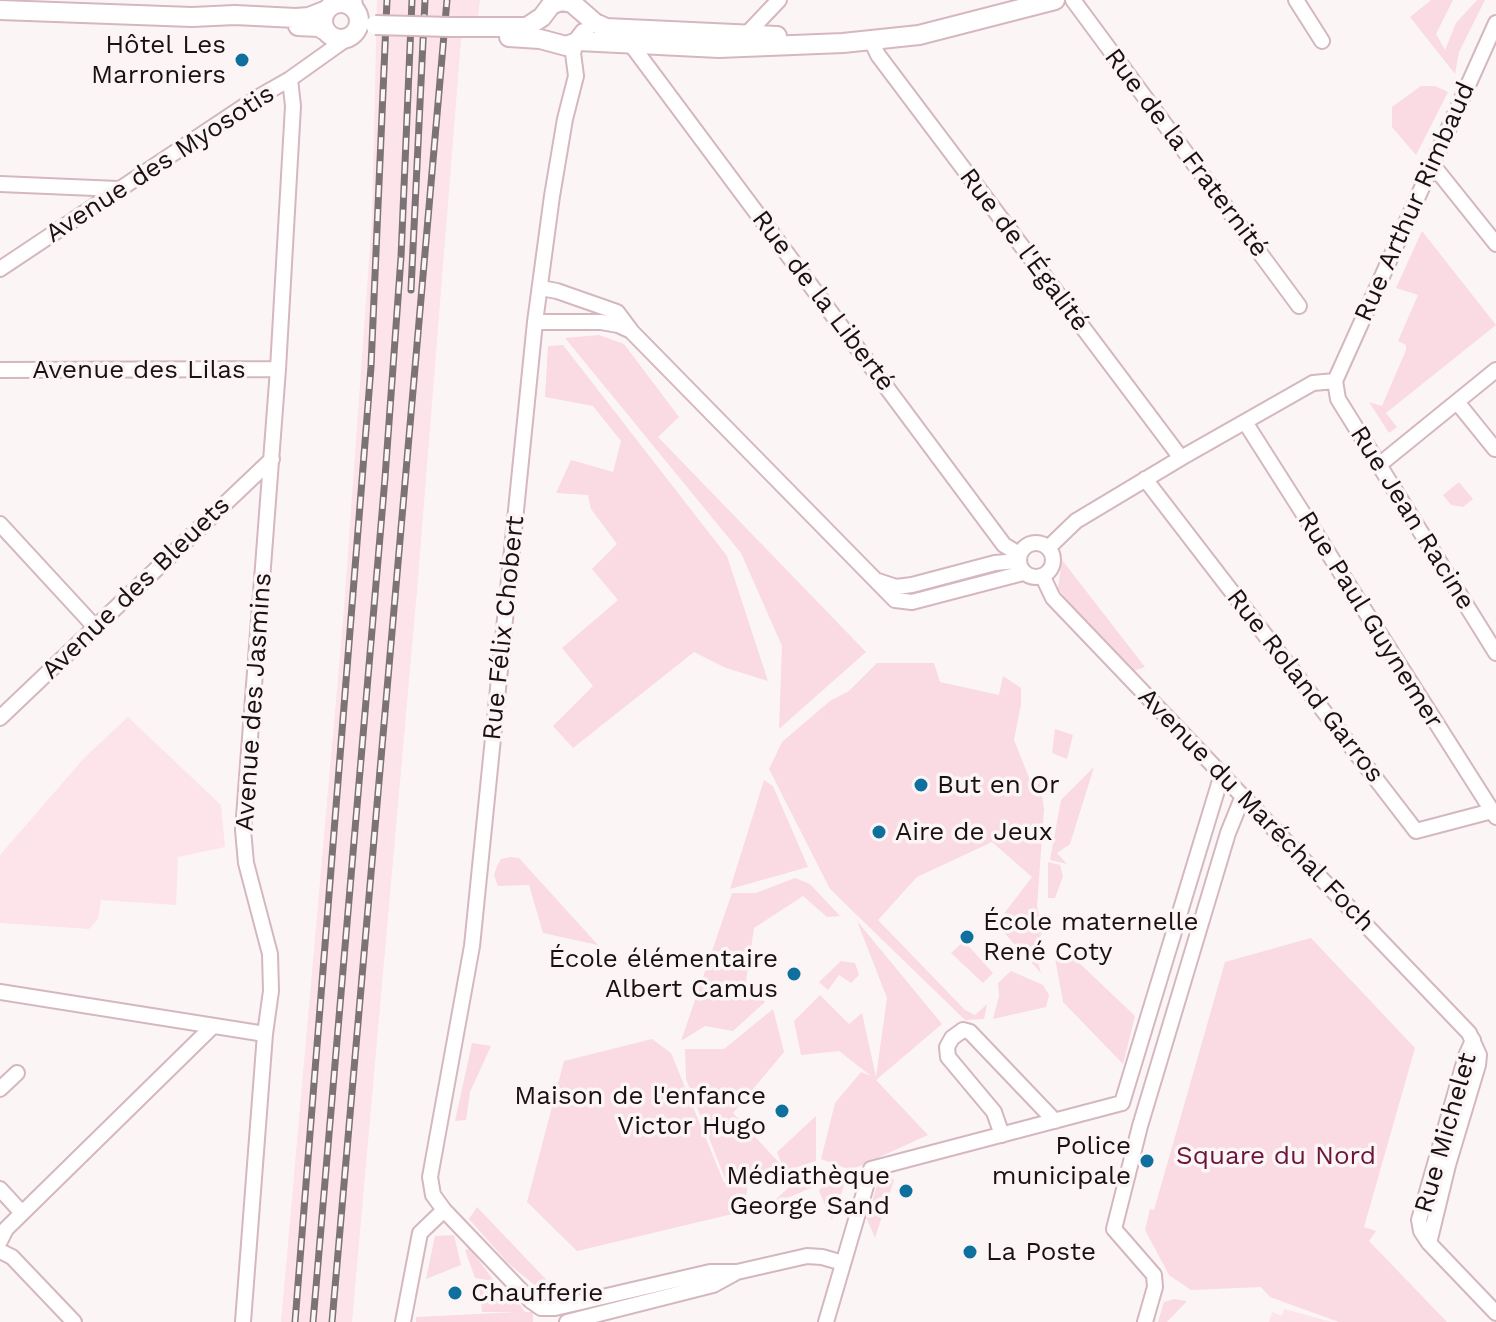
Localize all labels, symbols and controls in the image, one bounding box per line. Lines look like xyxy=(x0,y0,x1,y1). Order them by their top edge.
place label: Hôtel Les Marroniers xyxy=(91,29,226,90)
street label: Rue de la Fraternité xyxy=(1097,42,1275,264)
marker: Hôtel Les Marroniers xyxy=(233,51,251,69)
street label: Avenue des Myosotis xyxy=(40,78,280,250)
street label: Rue Arthur Rimbaud xyxy=(1348,78,1482,326)
street label: Rue de l'Égalité xyxy=(952,162,1096,338)
street label: Rue de la Liberté xyxy=(745,205,901,397)
street label: Avenue des Lilas xyxy=(32,354,246,386)
street label: Rue Jean Racine xyxy=(1343,420,1481,616)
street label: Avenue des Bleuets xyxy=(35,490,237,686)
street label: Rue Paul Guynemer xyxy=(1290,506,1450,734)
street label: Rue Félix Chobert xyxy=(477,514,531,742)
street label: Avenue des Jasmins xyxy=(229,572,279,832)
street label: Rue Roland Garros xyxy=(1220,583,1390,789)
street label: Avenue du Maréchal Foch xyxy=(1131,682,1381,938)
place label: But en Or xyxy=(937,769,1060,801)
marker: But en Or xyxy=(912,776,930,794)
place label: Aire de Jeux xyxy=(895,816,1053,848)
marker: Aire de Jeux xyxy=(870,823,888,841)
place label: École maternelle René Coty xyxy=(983,906,1199,968)
marker: École maternelle René Coty xyxy=(958,928,976,946)
place label: École élémentaire Albert Camus xyxy=(549,943,778,1004)
marker: École élémentaire Albert Camus xyxy=(785,965,803,983)
street label: Rue Michelet xyxy=(1408,1049,1484,1217)
place label: Maison de l'enfance Victor Hugo xyxy=(514,1080,766,1142)
marker: Maison de l'enfance Victor Hugo xyxy=(773,1102,791,1120)
place label: Police municipale xyxy=(992,1130,1131,1192)
park label: Square du Nord xyxy=(1176,1140,1376,1172)
marker: Police municipale xyxy=(1138,1152,1156,1170)
place label: Médiathèque George Sand xyxy=(726,1160,890,1222)
marker: Médiathèque George Sand xyxy=(897,1182,915,1200)
place label: La Poste xyxy=(986,1236,1096,1268)
marker: La Poste xyxy=(961,1243,979,1261)
place label: Chaufferie xyxy=(471,1277,603,1309)
marker: Chaufferie xyxy=(446,1284,464,1302)

